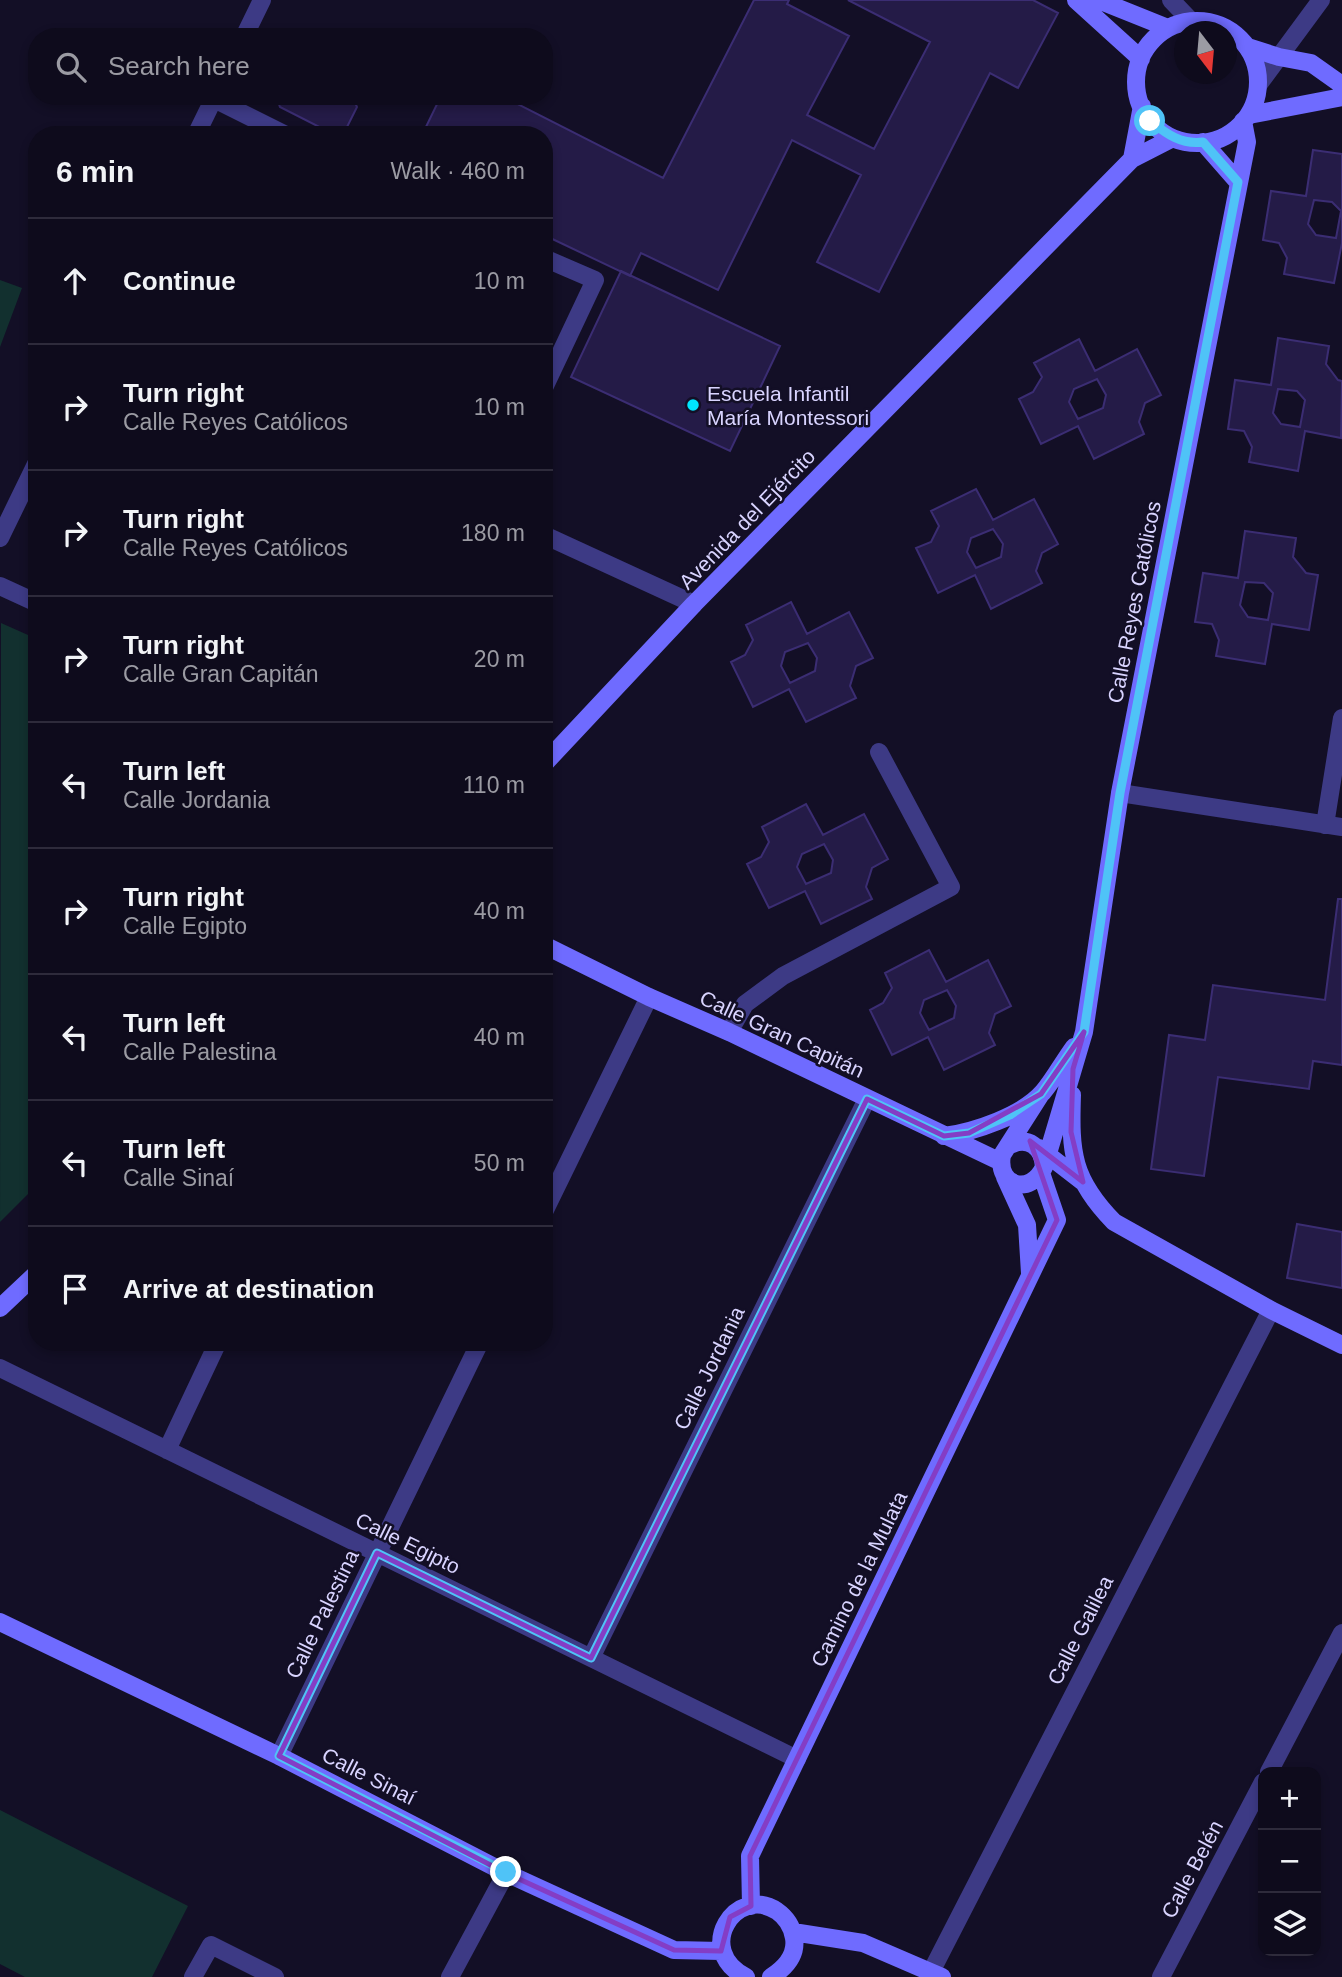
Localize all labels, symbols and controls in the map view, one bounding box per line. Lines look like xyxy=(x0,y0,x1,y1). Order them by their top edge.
north arrow xyxy=(1174,21,1237,84)
search box xyxy=(28,28,553,105)
icon: search xyxy=(52,48,90,86)
text: Search here xyxy=(108,51,250,81)
route start xyxy=(1134,105,1165,136)
text: 6 min xyxy=(56,155,134,188)
text: Walk · 460 m xyxy=(390,158,525,184)
icon: ahead xyxy=(56,262,94,300)
text: Continue xyxy=(123,266,236,296)
text: 10 m xyxy=(474,268,525,294)
text: Turn right xyxy=(123,378,244,408)
place label: Escuela Infantil María Montessori xyxy=(707,382,869,429)
icon: right xyxy=(56,388,94,426)
text: 10 m xyxy=(474,394,525,420)
marker: Escuela Infantil María Montessori xyxy=(685,397,701,413)
text: Calle Reyes Católicos xyxy=(123,409,348,435)
street label: Avenida del Ejército xyxy=(674,444,820,594)
street label: Calle Reyes Católicos xyxy=(1103,499,1165,705)
text: Turn right xyxy=(123,504,244,534)
icon: right xyxy=(56,514,94,552)
text: 180 m xyxy=(461,520,525,546)
text: Calle Reyes Católicos xyxy=(123,535,348,561)
text: Turn right xyxy=(123,630,244,660)
icon: right xyxy=(56,640,94,678)
text: 20 m xyxy=(474,646,525,672)
text: Calle Gran Capitán xyxy=(123,661,319,687)
text: Turn left xyxy=(123,756,225,786)
icon: left xyxy=(56,766,94,804)
text: 110 m xyxy=(463,772,525,798)
text: Calle Jordania xyxy=(123,787,270,813)
text: Turn right xyxy=(123,882,244,912)
icon: right xyxy=(56,892,94,930)
text: 40 m xyxy=(474,898,525,924)
text: Calle Egipto xyxy=(123,913,247,939)
street label: Calle Gran Capitán xyxy=(696,986,868,1082)
text: Turn left xyxy=(123,1008,225,1038)
icon: left xyxy=(56,1018,94,1056)
text: 40 m xyxy=(474,1024,525,1050)
text: Calle Palestina xyxy=(123,1039,276,1065)
text: Turn left xyxy=(123,1134,225,1164)
icon: left xyxy=(56,1144,94,1182)
text: 50 m xyxy=(474,1150,525,1176)
text: Calle Sinaí xyxy=(123,1165,234,1191)
icon: arrive xyxy=(56,1270,94,1308)
text: Arrive at destination xyxy=(123,1274,374,1304)
street label: Calle Jordania xyxy=(669,1302,749,1433)
street label: Camino de la Mulata xyxy=(806,1487,912,1671)
street label: Calle Egipto xyxy=(352,1508,464,1578)
street label: Calle Palestina xyxy=(281,1546,363,1682)
street label: Calle Galilea xyxy=(1043,1571,1117,1688)
street label: Calle Sinaí xyxy=(319,1743,420,1809)
map controls xyxy=(1258,1767,1321,1956)
button: + xyxy=(1258,1767,1321,1830)
street label: Calle Belén xyxy=(1157,1816,1227,1922)
button: − xyxy=(1258,1830,1321,1893)
route end xyxy=(490,1856,521,1887)
button: layers xyxy=(1258,1893,1321,1956)

